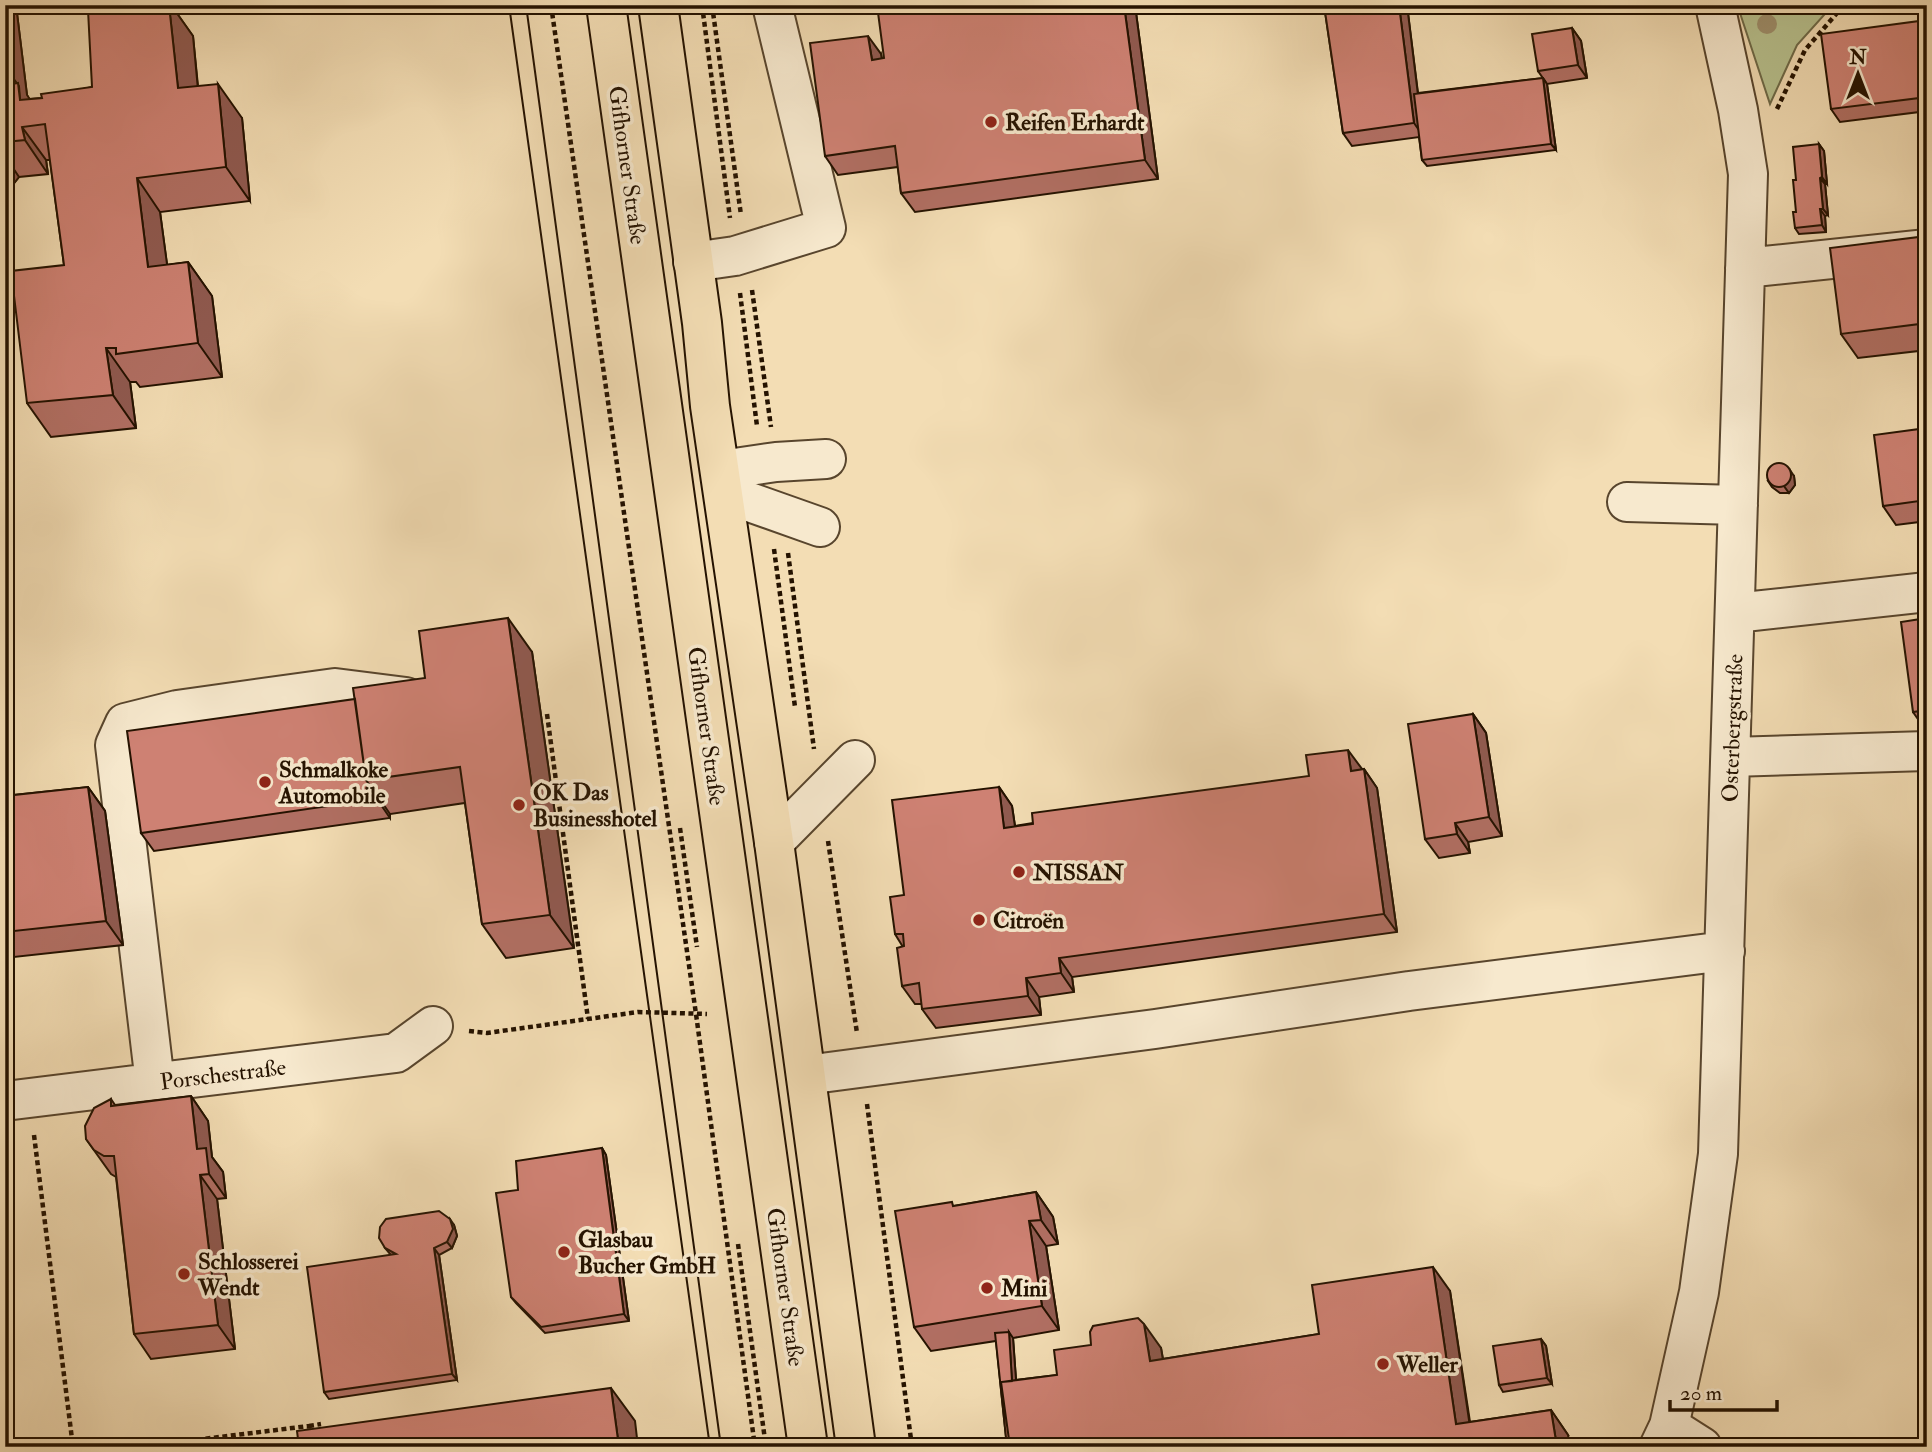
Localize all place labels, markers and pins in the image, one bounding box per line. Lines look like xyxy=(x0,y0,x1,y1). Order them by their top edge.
place label: Reifen Erhardt xyxy=(1005,108,1145,137)
marker: Reifen Erhardt xyxy=(983,114,999,130)
place label: Schmalkoke Automobile xyxy=(278,755,389,810)
marker: Schmalkoke Automobile xyxy=(257,774,273,790)
place label: OK Das Businesshotel xyxy=(533,778,658,833)
marker: OK Das Businesshotel xyxy=(511,797,527,813)
place label: NISSAN xyxy=(1032,858,1124,887)
marker: NISSAN xyxy=(1011,864,1027,880)
place label: Citroën xyxy=(993,906,1064,935)
marker: Citroën xyxy=(971,912,987,928)
place label: Glasbau Bucher GmbH xyxy=(578,1225,716,1280)
marker: Glasbau Bucher GmbH xyxy=(556,1244,572,1260)
place label: Schlosserei Wendt xyxy=(197,1247,299,1302)
marker: Schlosserei Wendt xyxy=(176,1266,192,1282)
place label: Mini xyxy=(1000,1274,1047,1303)
marker: Mini xyxy=(979,1280,995,1296)
place label: Weller xyxy=(1396,1350,1458,1379)
marker: Weller xyxy=(1375,1356,1391,1372)

